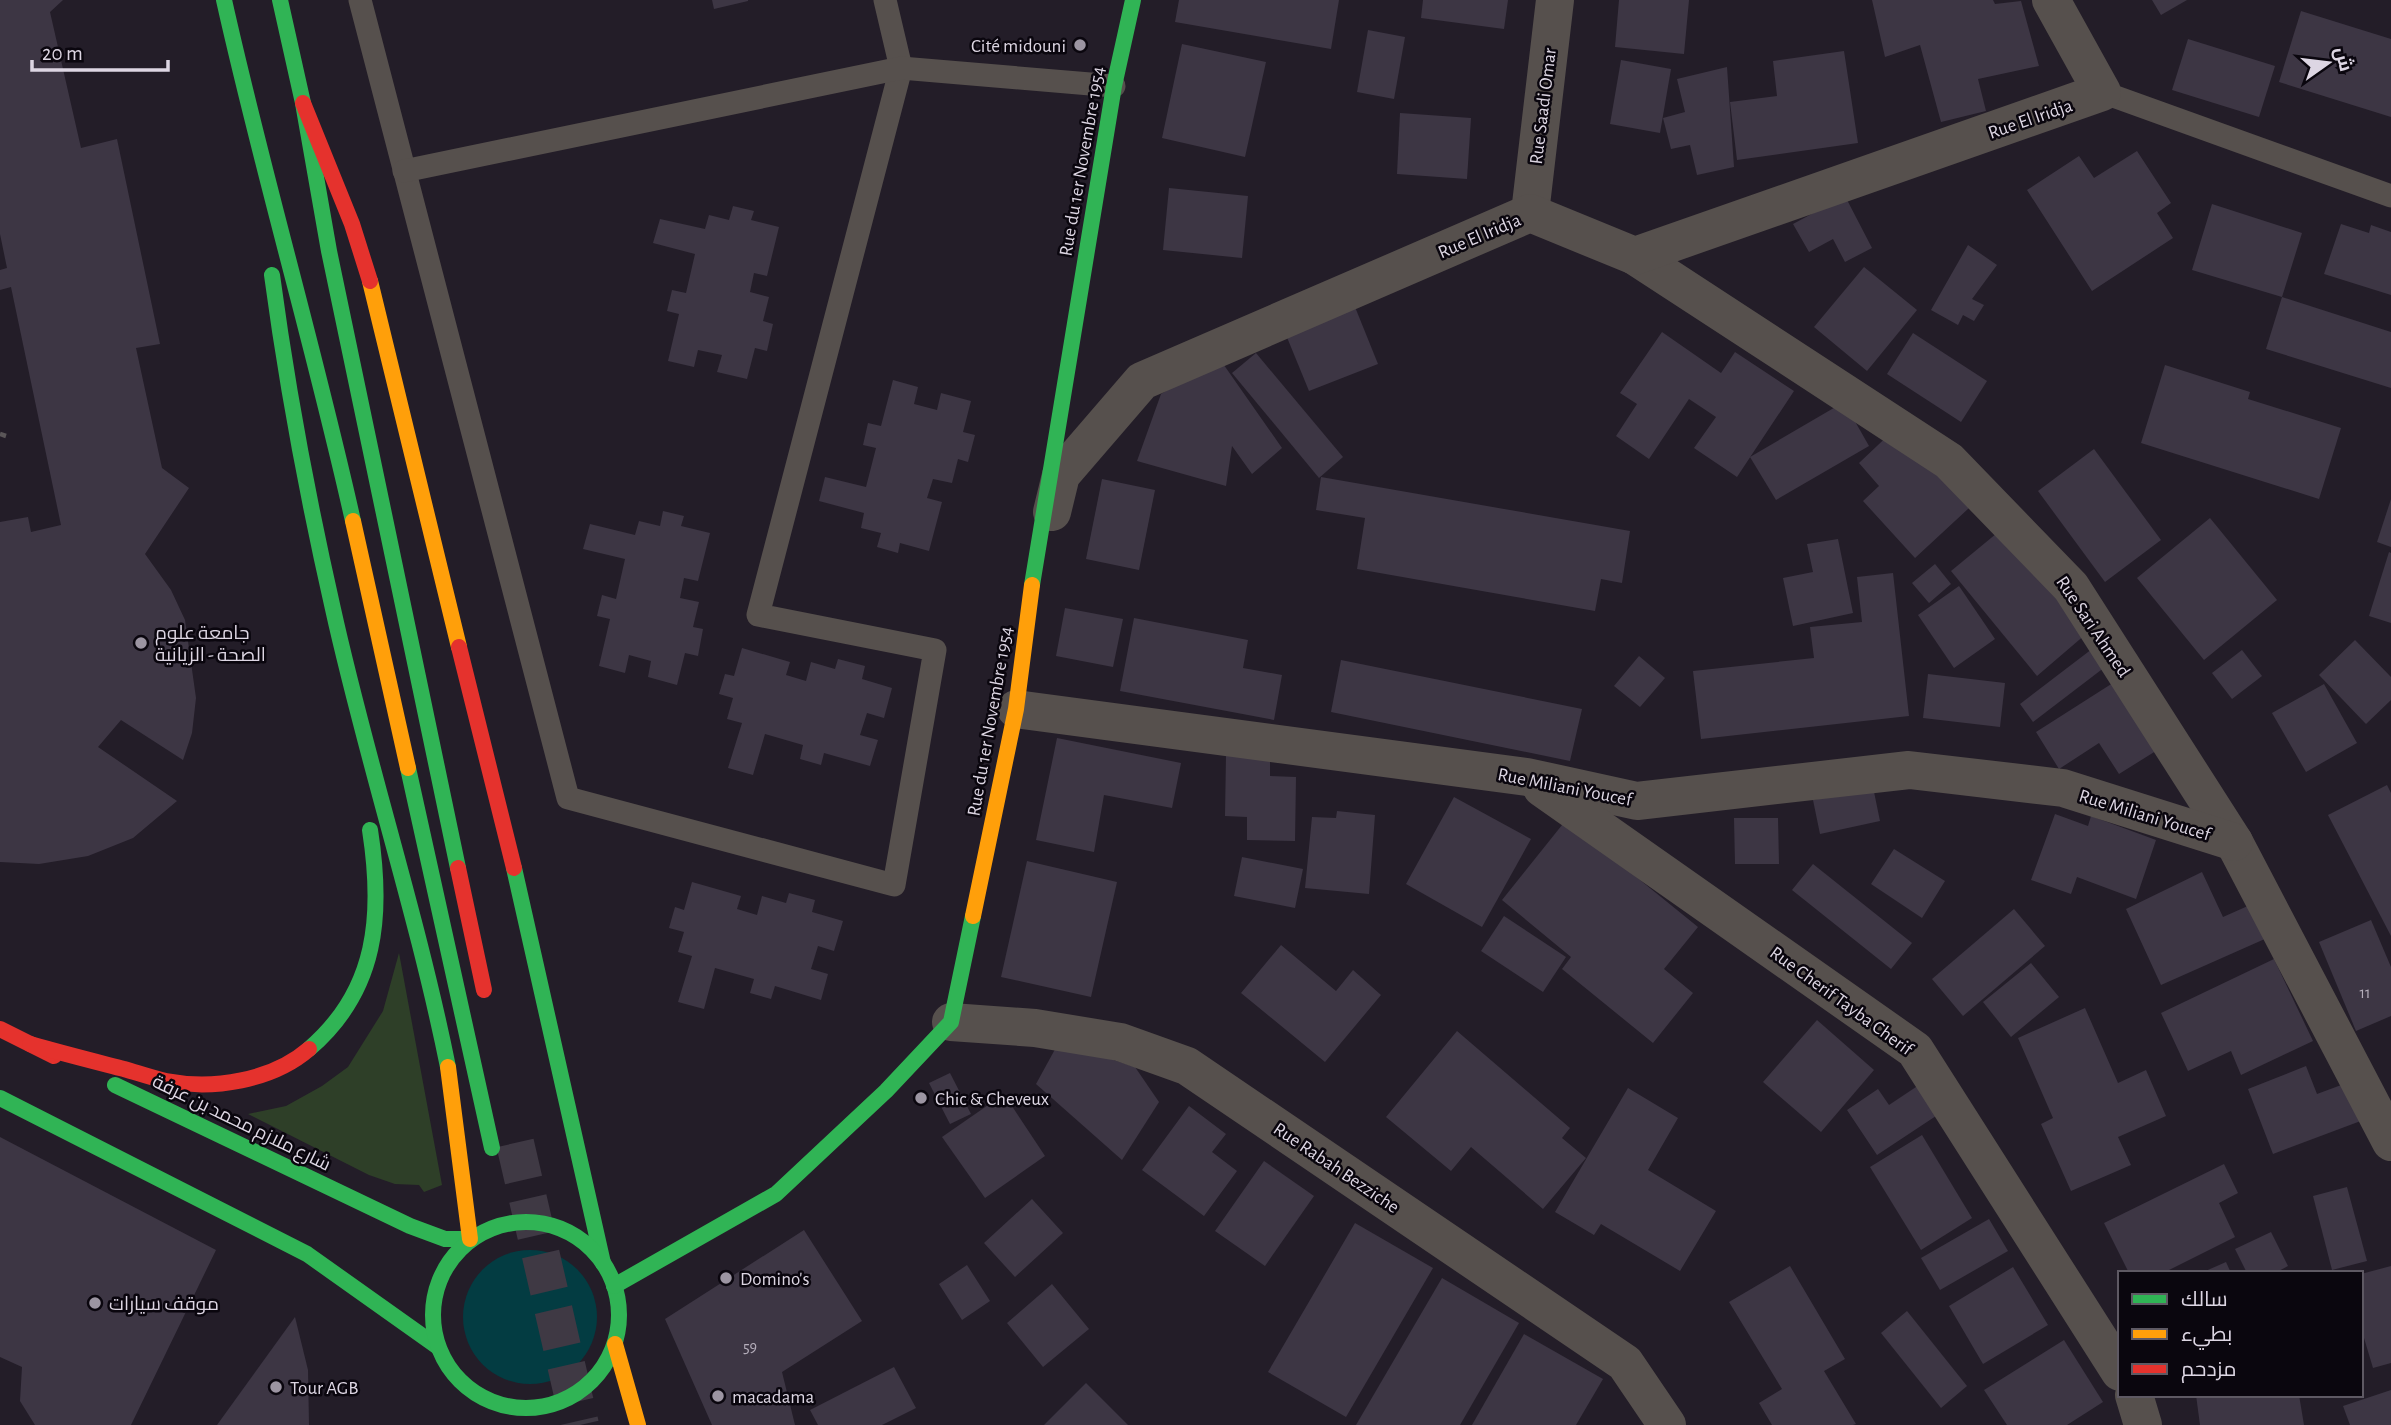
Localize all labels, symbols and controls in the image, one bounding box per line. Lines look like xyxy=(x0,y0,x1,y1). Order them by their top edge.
scale bar xyxy=(32,28,168,72)
north arrow xyxy=(2293,28,2363,98)
place label: Cité midouni xyxy=(971,37,1066,56)
marker: Cité midouni xyxy=(1072,37,1088,53)
text: 20 m xyxy=(42,43,83,64)
text: ش xyxy=(2330,45,2356,74)
street label: Rue Saadi Omar xyxy=(1527,47,1560,166)
street label: Rue du 1er Novembre 1954 xyxy=(1056,65,1109,258)
street label: Rue El Iridja xyxy=(1986,96,2075,143)
street label: Rue El Iridja xyxy=(1435,210,1524,262)
street label: Rue Sari Ahmed xyxy=(2052,573,2134,681)
place label: جامعة علوم الصحة - الزيانية xyxy=(155,624,266,666)
street label: Rue du 1er Novembre 1954 xyxy=(964,625,1017,818)
marker: جامعة علوم الصحة - الزيانية xyxy=(133,635,149,651)
street label: Rue Miliani Youcef xyxy=(1496,765,1635,810)
street label: Rue Miliani Youcef xyxy=(2077,786,2214,845)
street label: Rue Cherif Tayba Cherif xyxy=(1766,943,1917,1060)
house number: 11 xyxy=(2359,985,2371,1001)
street label: شارع ملازم محمد بن عرفة xyxy=(148,1071,334,1177)
marker: Chic & Cheveux xyxy=(913,1090,929,1106)
place label: Chic & Cheveux xyxy=(935,1090,1049,1109)
street label: Rue Rabah Bezziche xyxy=(1270,1119,1402,1217)
marker: Domino's xyxy=(718,1270,734,1286)
place label: Domino's xyxy=(740,1270,809,1289)
legend xyxy=(2118,1271,2363,1397)
text: سالك xyxy=(2181,1289,2228,1310)
marker: موقف سيارات xyxy=(87,1295,103,1311)
place label: موقف سيارات xyxy=(109,1295,219,1315)
text: بطيء xyxy=(2181,1324,2232,1350)
house number: 59 xyxy=(743,1339,757,1355)
text: مزدحم xyxy=(2181,1359,2236,1383)
marker: Tour AGB xyxy=(268,1379,284,1395)
place label: Tour AGB xyxy=(290,1379,358,1398)
marker: macadama xyxy=(710,1388,726,1404)
place label: macadama xyxy=(732,1388,814,1407)

